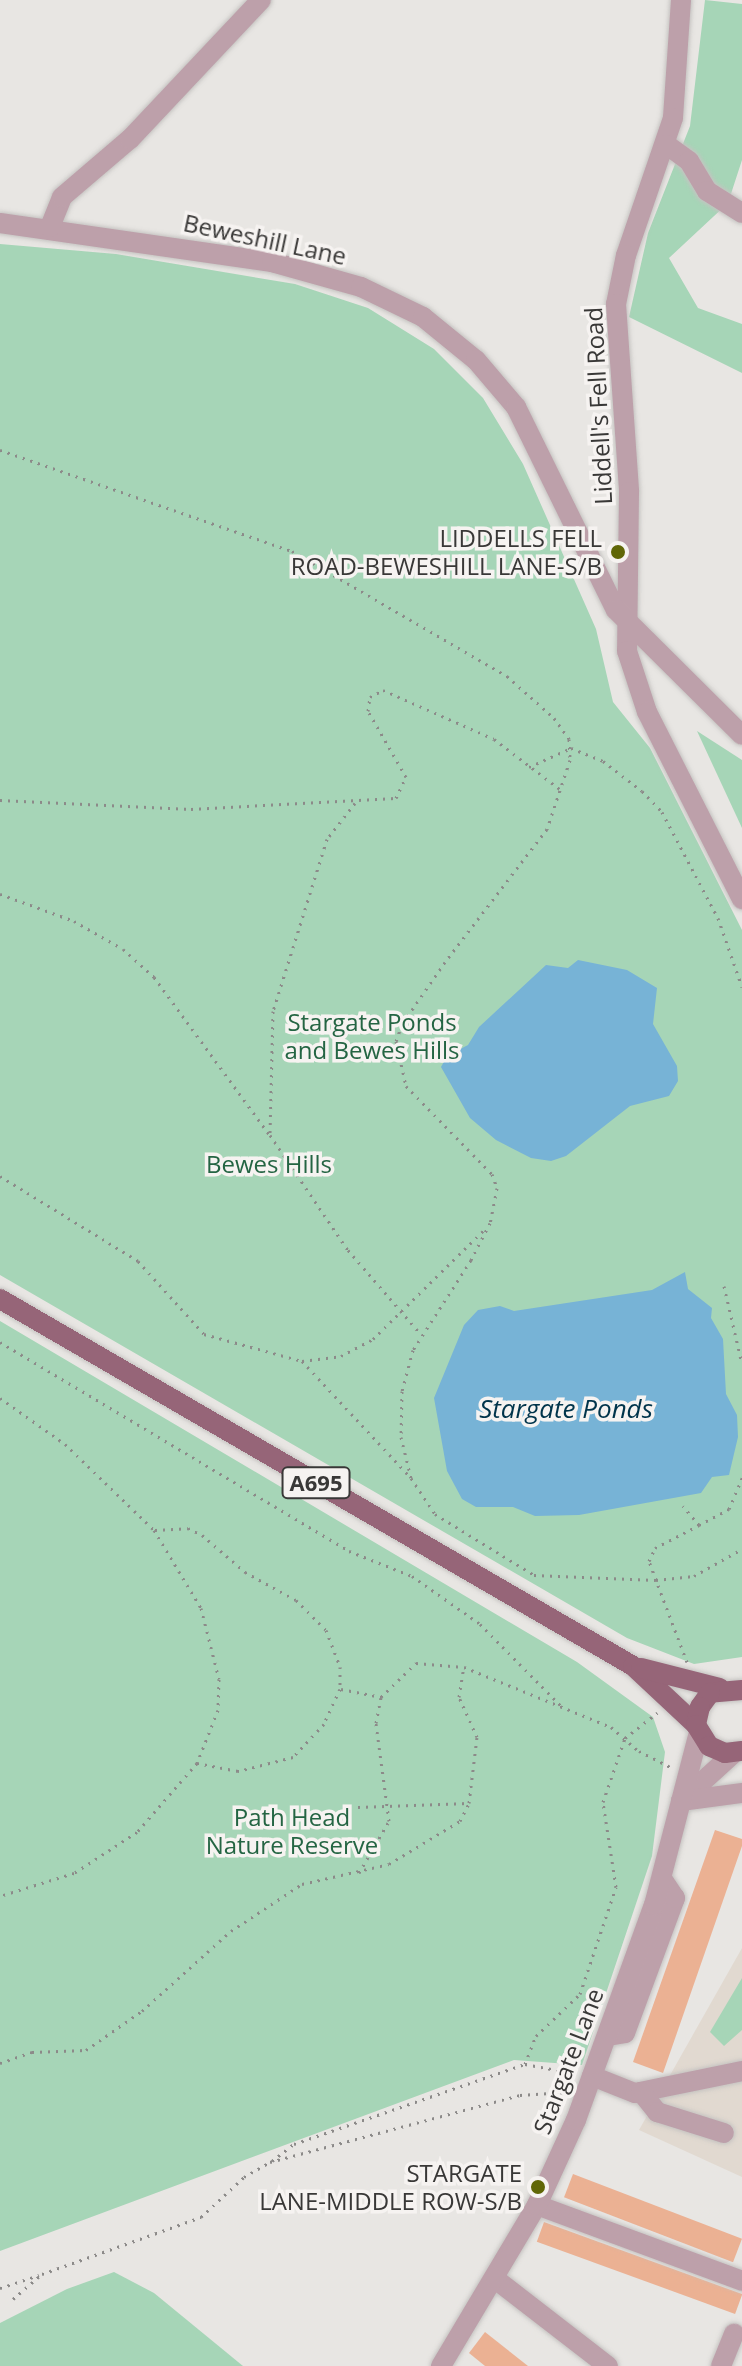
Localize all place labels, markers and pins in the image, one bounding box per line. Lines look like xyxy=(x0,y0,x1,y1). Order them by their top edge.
place label: LIDDELLS FELL ROAD-BEWESHILL LANE-S/B xyxy=(291,524,602,580)
marker: LIDDELLS FELL ROAD-BEWESHILL LANE-S/B xyxy=(609,543,627,561)
place label: STARGATE LANE-MIDDLE ROW-S/B xyxy=(259,2159,522,2215)
marker: STARGATE LANE-MIDDLE ROW-S/B xyxy=(529,2178,547,2196)

